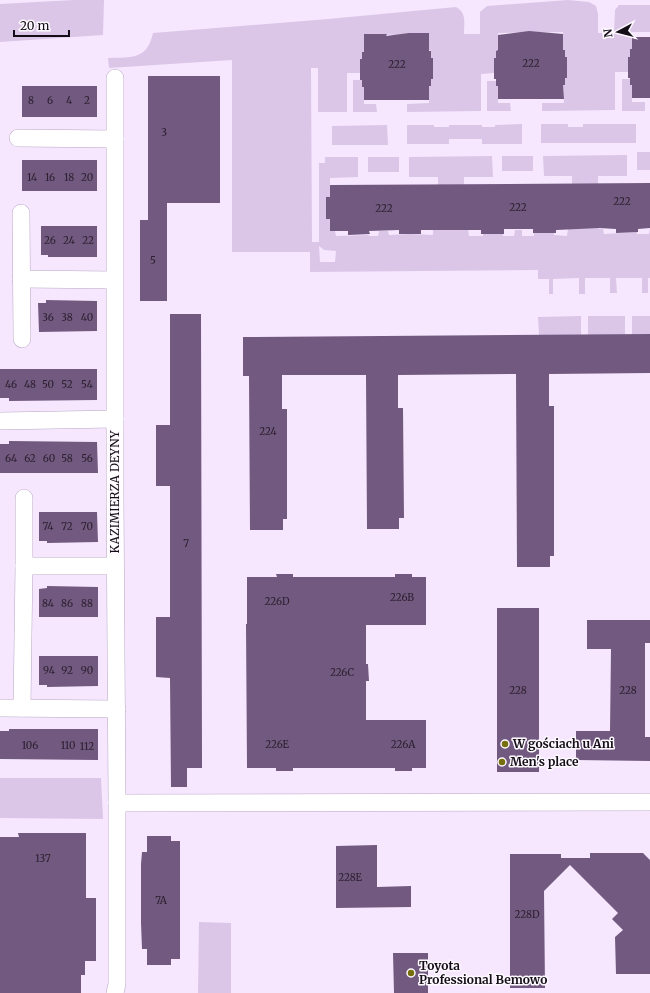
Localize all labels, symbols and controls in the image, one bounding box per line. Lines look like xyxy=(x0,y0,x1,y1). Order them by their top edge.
scale bar xyxy=(14,12,69,38)
north arrow xyxy=(598,12,638,52)
text: 20 m xyxy=(20,18,49,33)
text: N xyxy=(601,28,616,38)
house number: 222 xyxy=(522,57,540,70)
house number: 222 xyxy=(388,58,406,71)
house number: 8 xyxy=(28,94,34,107)
house number: 6 xyxy=(47,94,53,107)
house number: 4 xyxy=(66,94,72,107)
house number: 2 xyxy=(84,94,90,107)
house number: 3 xyxy=(161,126,167,139)
house number: 14 xyxy=(27,171,37,184)
house number: 16 xyxy=(45,171,55,184)
house number: 18 xyxy=(64,171,74,184)
house number: 20 xyxy=(81,171,93,184)
house number: 222 xyxy=(613,195,631,208)
house number: 222 xyxy=(509,201,527,214)
house number: 222 xyxy=(375,202,393,215)
house number: 26 xyxy=(44,234,56,247)
house number: 24 xyxy=(63,234,75,247)
house number: 22 xyxy=(82,234,94,247)
house number: 5 xyxy=(150,254,156,267)
house number: 36 xyxy=(42,311,54,324)
house number: 38 xyxy=(61,311,73,324)
house number: 40 xyxy=(81,311,93,324)
house number: 46 xyxy=(5,378,17,391)
house number: 48 xyxy=(24,378,36,391)
house number: 50 xyxy=(42,378,54,391)
house number: 52 xyxy=(61,378,73,391)
house number: 54 xyxy=(81,378,93,391)
house number: 224 xyxy=(259,425,277,438)
street label: KAZIMIERZA DEYNY xyxy=(107,430,122,554)
house number: 64 xyxy=(5,452,17,465)
house number: 62 xyxy=(24,452,36,465)
house number: 60 xyxy=(43,452,55,465)
house number: 58 xyxy=(61,452,73,465)
house number: 56 xyxy=(81,452,93,465)
house number: 74 xyxy=(43,520,54,533)
house number: 72 xyxy=(61,520,73,533)
house number: 70 xyxy=(81,520,93,533)
house number: 7 xyxy=(183,537,189,550)
house number: 226B xyxy=(390,591,414,604)
house number: 226D xyxy=(265,595,290,608)
house number: 84 xyxy=(42,597,54,610)
house number: 86 xyxy=(61,597,73,610)
house number: 88 xyxy=(81,597,93,610)
house number: 94 xyxy=(43,664,55,677)
house number: 92 xyxy=(61,664,73,677)
house number: 90 xyxy=(81,664,93,677)
house number: 226C xyxy=(330,666,355,679)
house number: 228 xyxy=(509,684,527,697)
house number: 228 xyxy=(619,684,637,697)
place label: W gościach u Ani xyxy=(512,736,614,751)
house number: 226E xyxy=(265,738,289,751)
house number: 226A xyxy=(391,738,416,751)
house number: 106 xyxy=(22,739,38,752)
house number: 110 xyxy=(61,739,75,752)
marker: W gościach u Ani xyxy=(500,739,510,749)
house number: 112 xyxy=(80,740,94,753)
place label: Men's place xyxy=(510,754,579,769)
marker: Men's place xyxy=(497,757,507,767)
house number: 137 xyxy=(35,852,51,865)
house number: 228E xyxy=(338,871,363,884)
house number: 7A xyxy=(155,894,168,907)
house number: 228D xyxy=(515,908,540,921)
place label: Toyota Professional Bemowo xyxy=(419,958,547,987)
marker: Toyota Professional Bemowo xyxy=(406,968,416,978)

